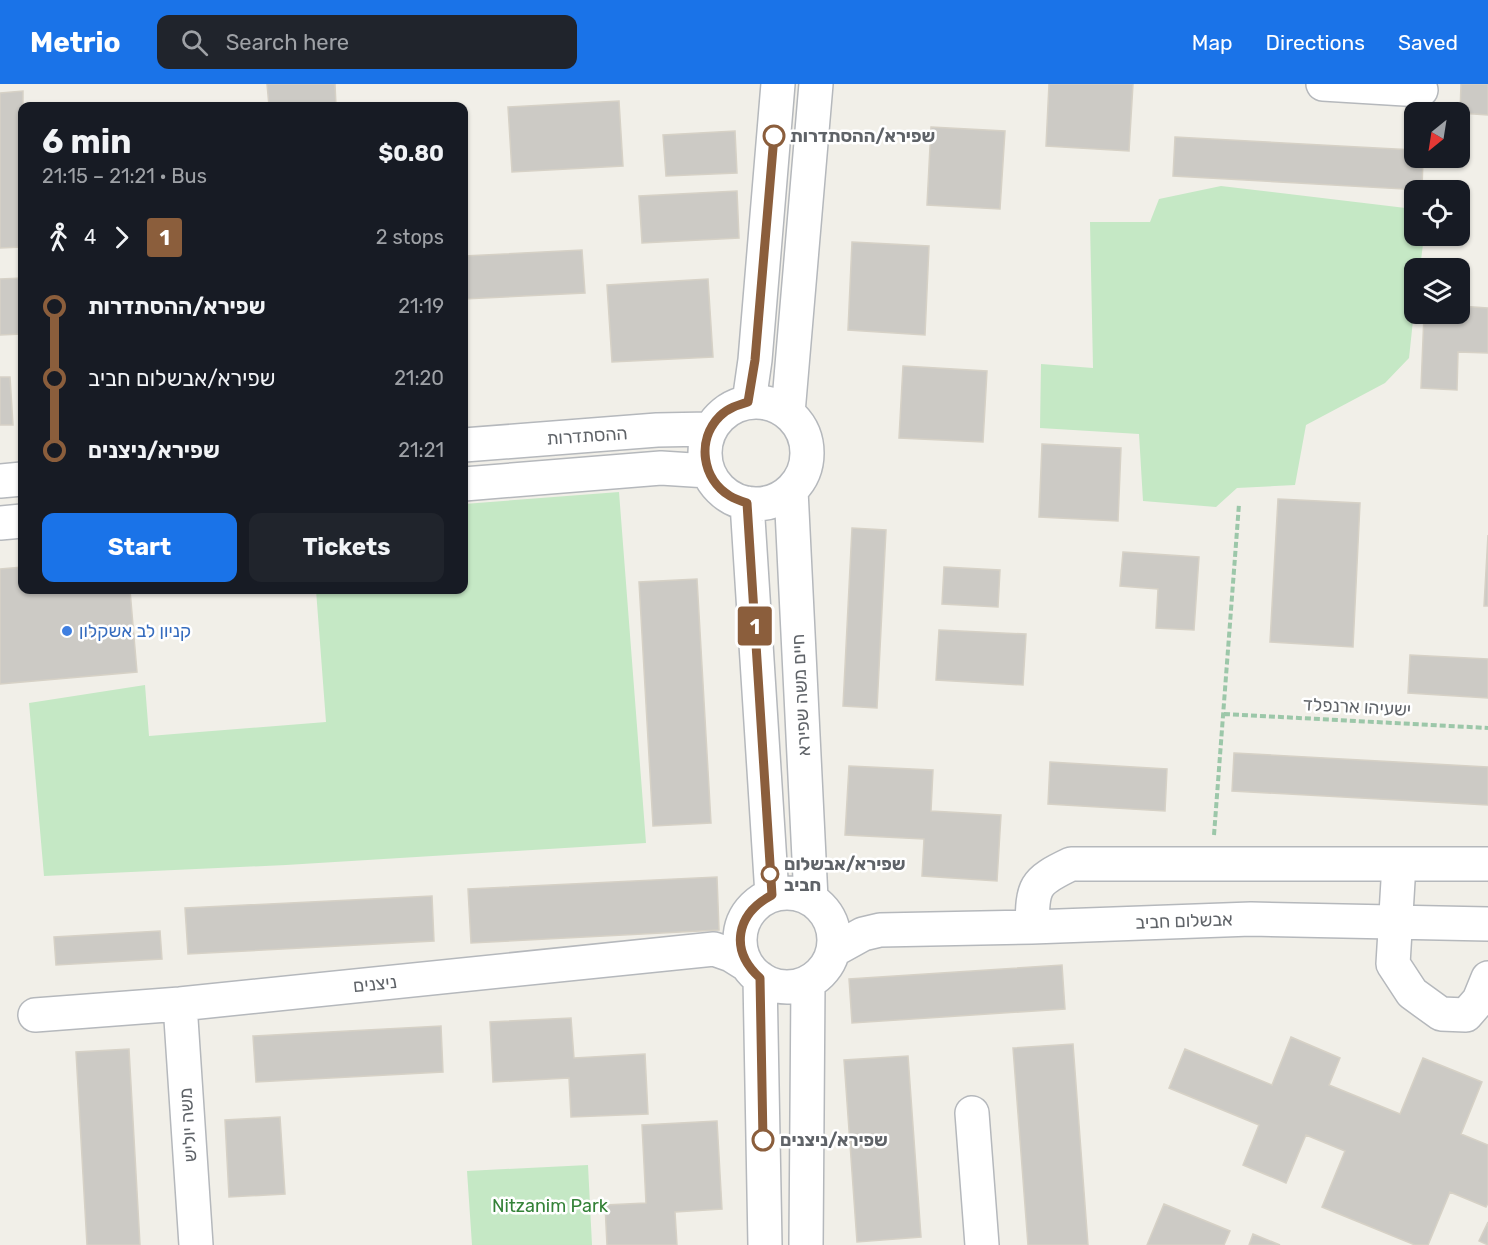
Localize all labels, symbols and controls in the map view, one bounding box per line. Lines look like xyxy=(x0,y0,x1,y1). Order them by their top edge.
search box xyxy=(157,15,577,69)
text: Metrio xyxy=(30,26,121,59)
icon: search xyxy=(178,26,211,59)
text: Search here xyxy=(226,29,349,56)
text: Map xyxy=(1192,30,1233,55)
text: Directions xyxy=(1266,30,1365,55)
text: Saved xyxy=(1398,30,1458,55)
north arrow xyxy=(1404,102,1470,168)
map controls xyxy=(1404,102,1470,324)
text: 6 min xyxy=(42,122,131,161)
marker: שפירא/ההסתדרות xyxy=(763,125,785,147)
place label: שפירא/ההסתדרות xyxy=(790,125,935,147)
text: $0.80 xyxy=(378,140,444,167)
text: 21:15 – 21:21 · Bus xyxy=(42,164,207,188)
button: locate xyxy=(1404,180,1470,246)
icon: walk xyxy=(42,221,75,254)
icon: forward xyxy=(105,221,138,254)
text: 4 xyxy=(84,225,96,249)
text: 1 xyxy=(159,225,170,250)
text: 2 stops xyxy=(376,225,444,249)
button: layers xyxy=(1404,258,1470,324)
text: שפירא/ההסתדרות xyxy=(88,293,265,320)
text: 21:19 xyxy=(398,294,444,318)
text: שפירא/אבשלום חביב xyxy=(88,365,276,392)
text: 21:20 xyxy=(394,366,444,390)
street label: ההסתדרות xyxy=(546,422,628,450)
text: שפירא/ניצנים xyxy=(88,437,220,464)
text: 21:21 xyxy=(398,438,444,462)
button: Start xyxy=(42,513,237,582)
button: Tickets xyxy=(249,513,444,582)
line badge: 1 xyxy=(736,606,774,646)
text: 1 xyxy=(750,614,760,639)
place label: קניון לב אשקלון xyxy=(79,620,191,642)
marker: קניון לב אשקלון xyxy=(60,624,74,638)
street label: חיים משה שפירא xyxy=(787,633,815,757)
street label: ישעיהו ארנפלד xyxy=(1302,693,1412,721)
place label: שפירא/אבשלום חביב xyxy=(784,853,906,896)
marker: שפירא/אבשלום חביב xyxy=(761,865,779,883)
street label: אבשלום חביב xyxy=(1135,908,1233,934)
street label: ניצנים xyxy=(352,971,398,997)
street label: משה יוליש xyxy=(174,1087,202,1163)
marker: שפירא/ניצנים xyxy=(752,1129,774,1151)
place label: שפירא/ניצנים xyxy=(780,1129,888,1151)
park label: Nitzanim Park xyxy=(492,1195,609,1217)

